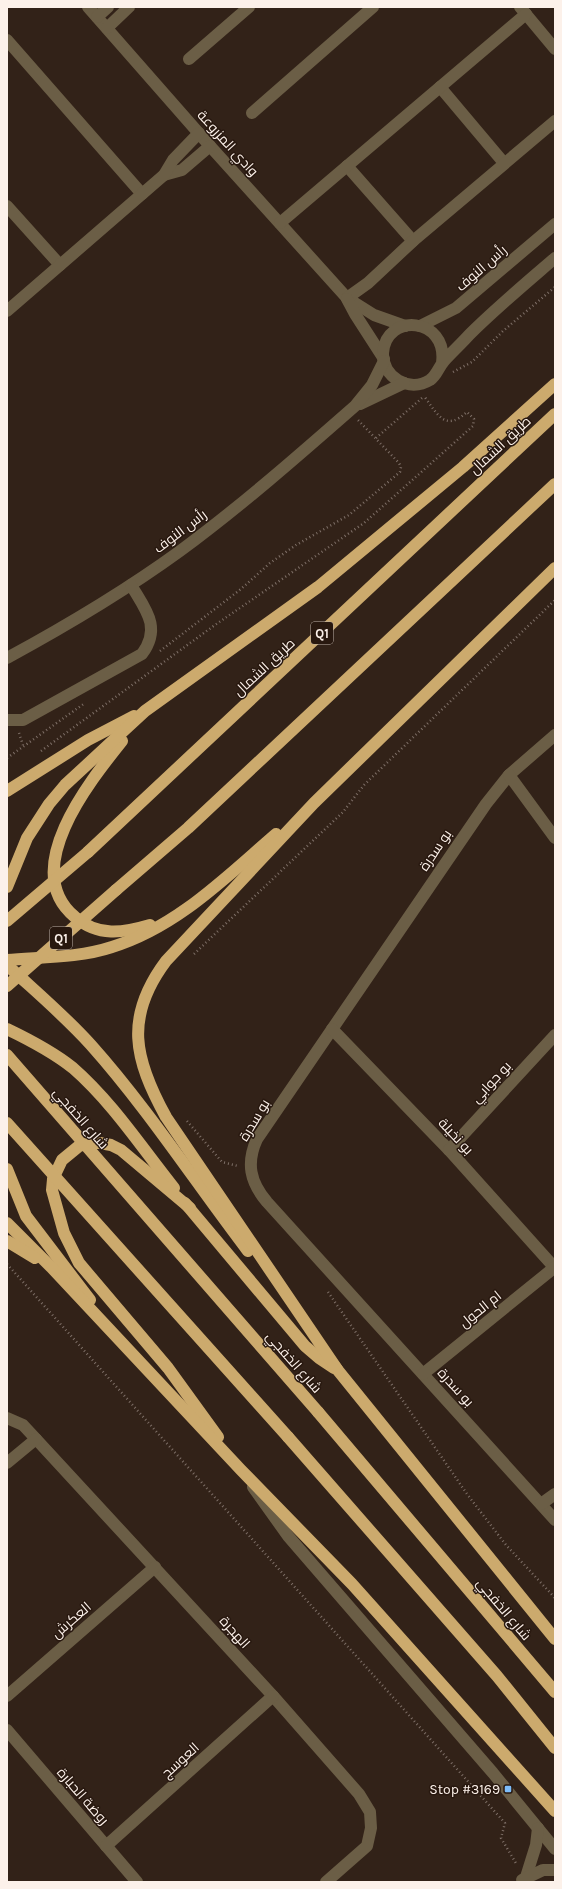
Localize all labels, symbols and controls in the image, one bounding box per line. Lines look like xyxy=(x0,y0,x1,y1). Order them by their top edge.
street label: وادي المزروعة xyxy=(191,107,262,182)
street label: رأس النوف xyxy=(452,241,510,295)
street label: طريق الشمال xyxy=(466,413,535,478)
street label: رأس النوف xyxy=(150,505,210,557)
road number: Q1 xyxy=(311,622,333,644)
street label: طريق الشمال xyxy=(230,635,299,700)
street label: بو سدرة xyxy=(415,826,455,874)
road number: Q1 xyxy=(50,927,72,949)
street label: بو جوابي xyxy=(468,1058,517,1109)
street label: شارع الخفجي xyxy=(47,1084,112,1155)
street label: بو سدرة xyxy=(235,1096,274,1144)
street label: بو نخيلة xyxy=(434,1115,477,1158)
street label: ام الحول xyxy=(456,1287,505,1332)
street label: شارع الخفجي xyxy=(260,1328,325,1399)
street label: بو سدرة xyxy=(434,1365,477,1410)
street label: شارع الخفجي xyxy=(470,1575,535,1646)
street label: العكرش xyxy=(48,1599,95,1642)
street label: الهجرة xyxy=(216,1613,254,1652)
street label: العوسج xyxy=(158,1739,203,1782)
street label: روضة الحبارة xyxy=(53,1764,112,1828)
place label: Stop #3169 xyxy=(429,1781,500,1798)
marker: Stop #3169 xyxy=(503,1784,513,1794)

